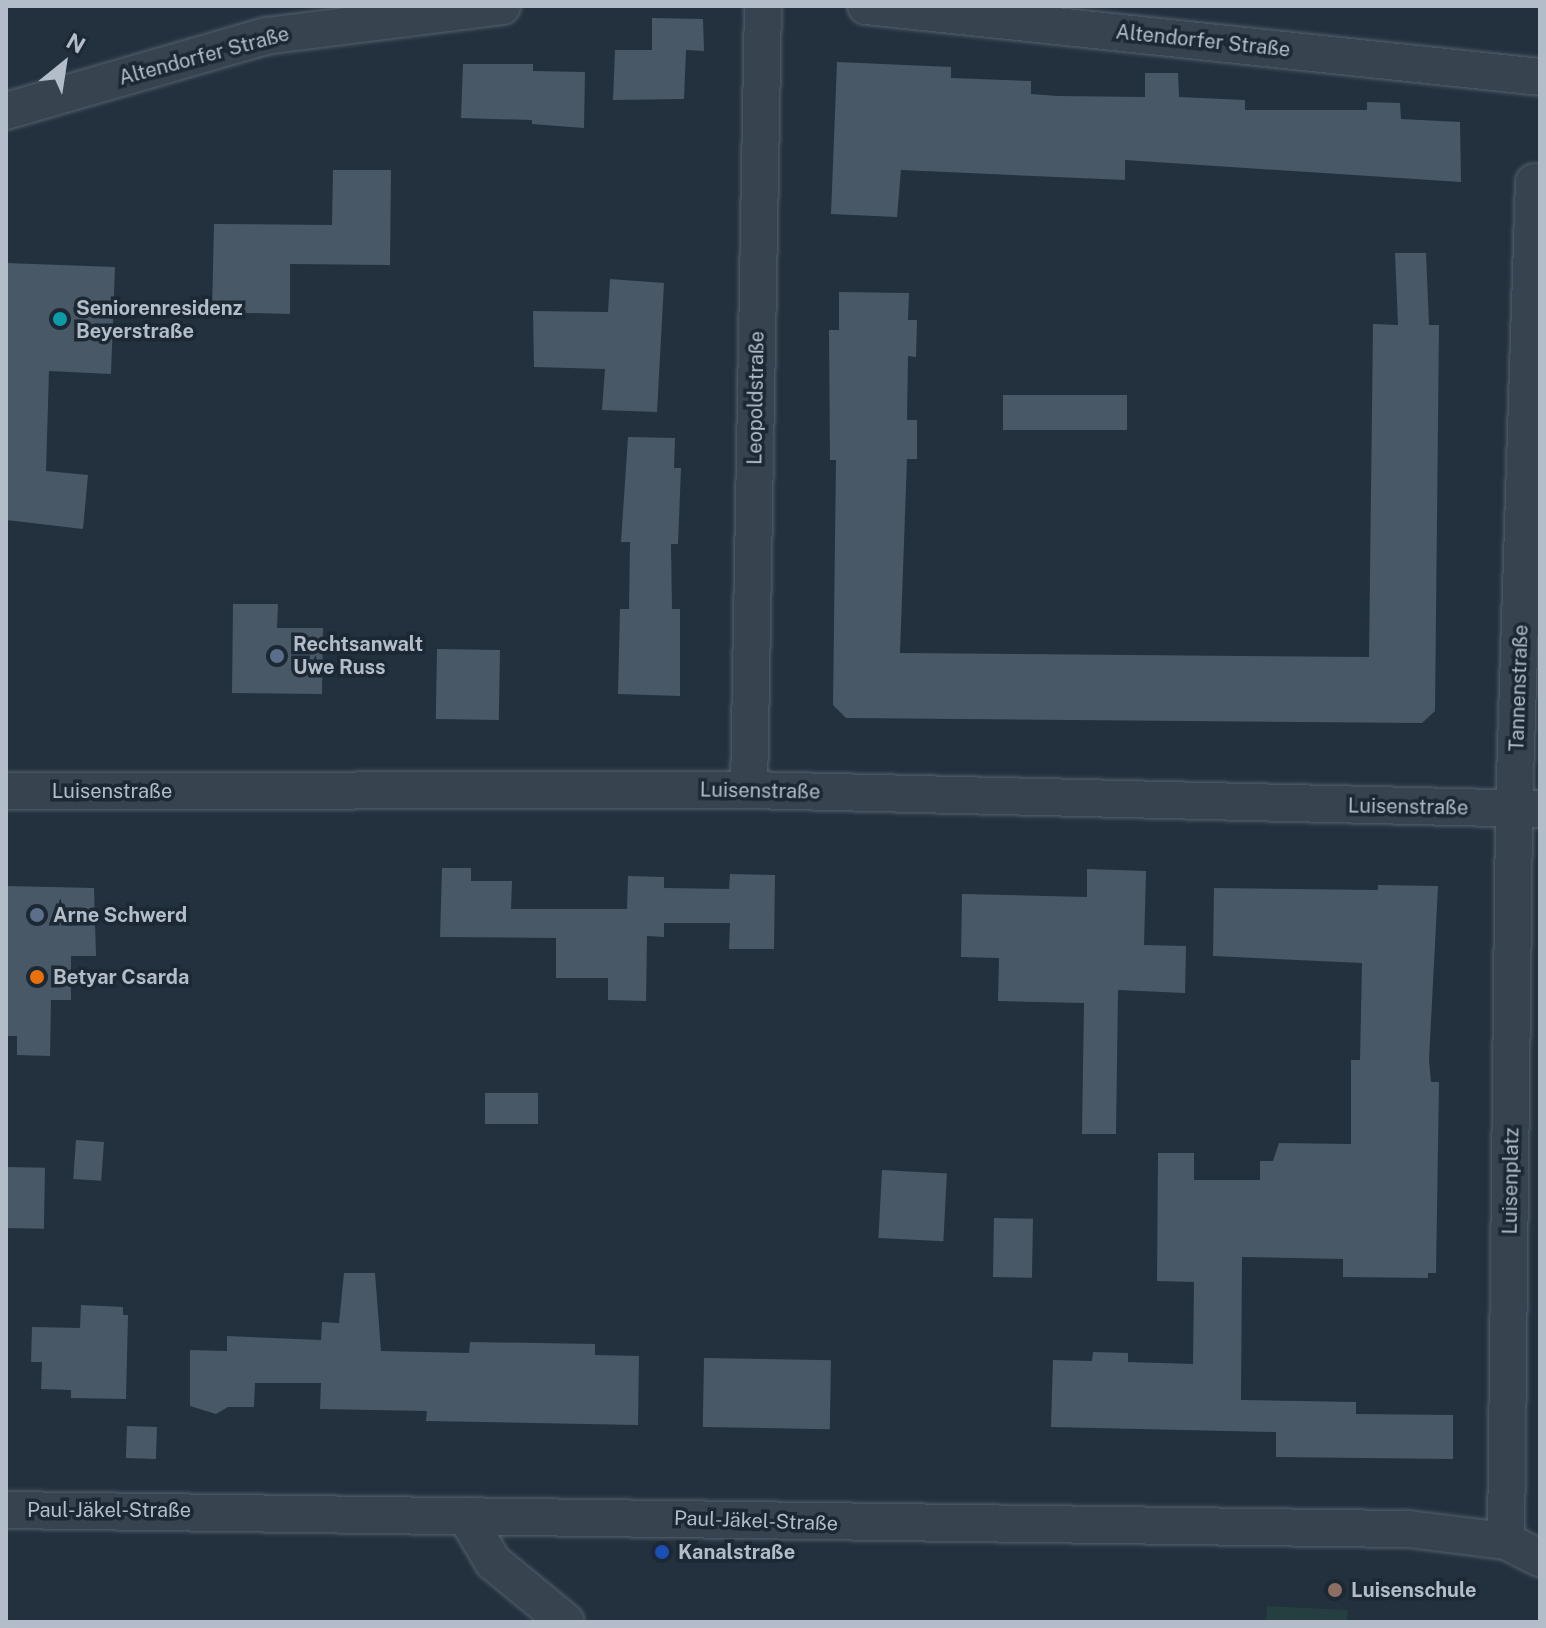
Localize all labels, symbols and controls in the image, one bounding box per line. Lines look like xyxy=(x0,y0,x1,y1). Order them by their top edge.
street label: Altendorfer Straße xyxy=(1115,20,1291,62)
street label: Altendorfer Straße xyxy=(116,22,292,90)
north arrow xyxy=(24,24,104,104)
text: N xyxy=(62,28,90,59)
place label: Seniorenresidenz Beyerstraße xyxy=(76,296,243,343)
marker: Seniorenresidenz Beyerstraße xyxy=(51,310,69,328)
street label: Leopoldstraße xyxy=(743,331,769,465)
street label: Tannenstraße xyxy=(1505,624,1533,752)
place label: Rechtsanwalt Uwe Russ xyxy=(293,632,423,679)
marker: Rechtsanwalt Uwe Russ xyxy=(268,647,286,665)
street label: Luisenstraße xyxy=(700,778,820,804)
street label: Luisenstraße xyxy=(52,779,172,803)
street label: Luisenstraße xyxy=(1348,794,1468,820)
place label: Arne Schwerd xyxy=(53,903,187,927)
marker: Arne Schwerd xyxy=(28,906,46,924)
place label: Betyar Csarda xyxy=(53,965,189,989)
marker: Betyar Csarda xyxy=(28,968,46,986)
street label: Luisenplatz xyxy=(1498,1127,1524,1235)
street label: Paul-Jäkel-Straße xyxy=(27,1498,191,1522)
street label: Paul-Jäkel-Straße xyxy=(674,1506,838,1536)
place label: Kanalstraße xyxy=(678,1540,795,1564)
marker: Kanalstraße xyxy=(653,1543,671,1561)
place label: Luisenschule xyxy=(1351,1578,1477,1602)
marker: Luisenschule xyxy=(1326,1581,1344,1599)

